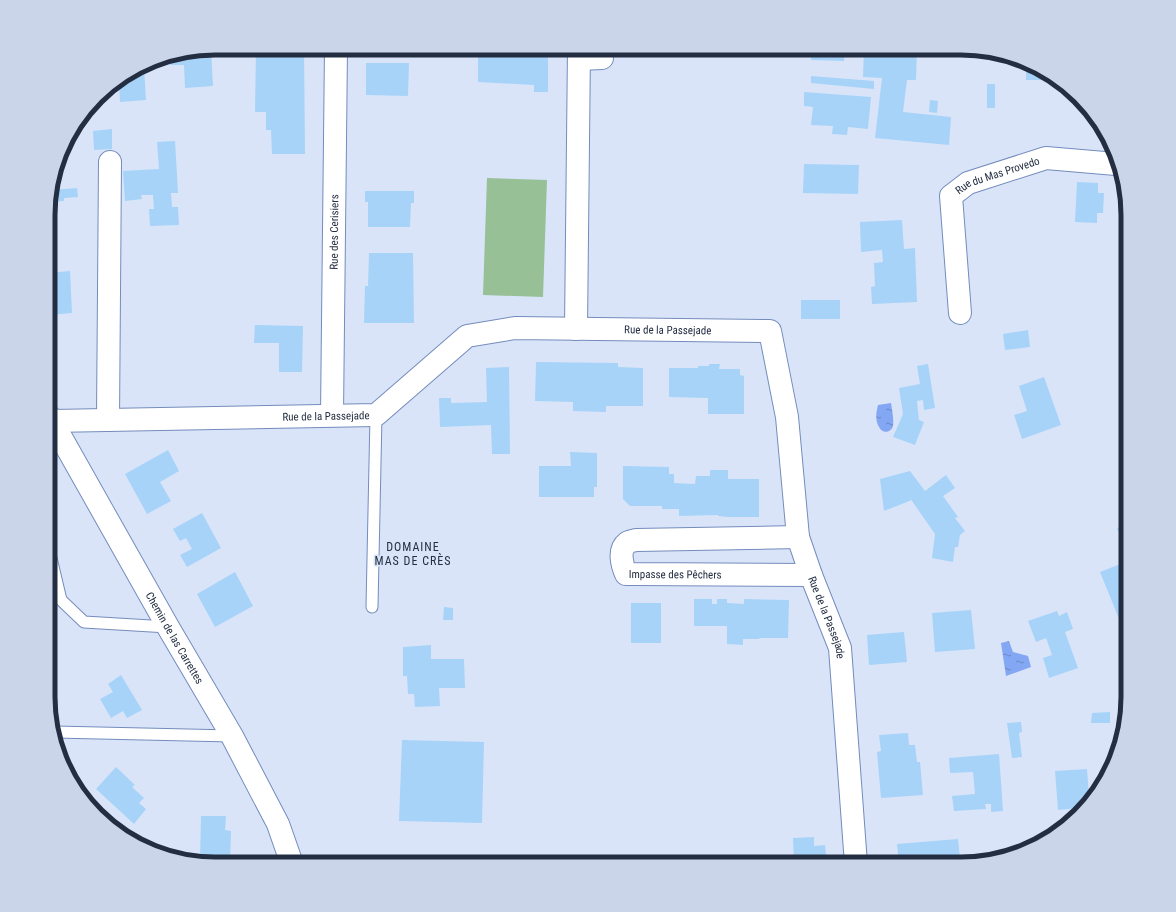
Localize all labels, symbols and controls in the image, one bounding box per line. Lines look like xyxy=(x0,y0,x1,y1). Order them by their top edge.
street label: Rue du Mas Provedo xyxy=(953,154,1042,197)
street label: Rue des Cerisiers xyxy=(327,194,341,270)
street label: Rue de la Passejade xyxy=(624,323,711,337)
street label: Rue de la Passejade xyxy=(282,409,370,423)
district label: DOMAINE MAS DE CRÈS xyxy=(375,540,452,568)
street label: Impasse des Pêchers xyxy=(629,567,722,581)
street label: Rue de la Passejade xyxy=(806,574,847,659)
street label: Chemin de las Carrettes xyxy=(143,590,206,686)

